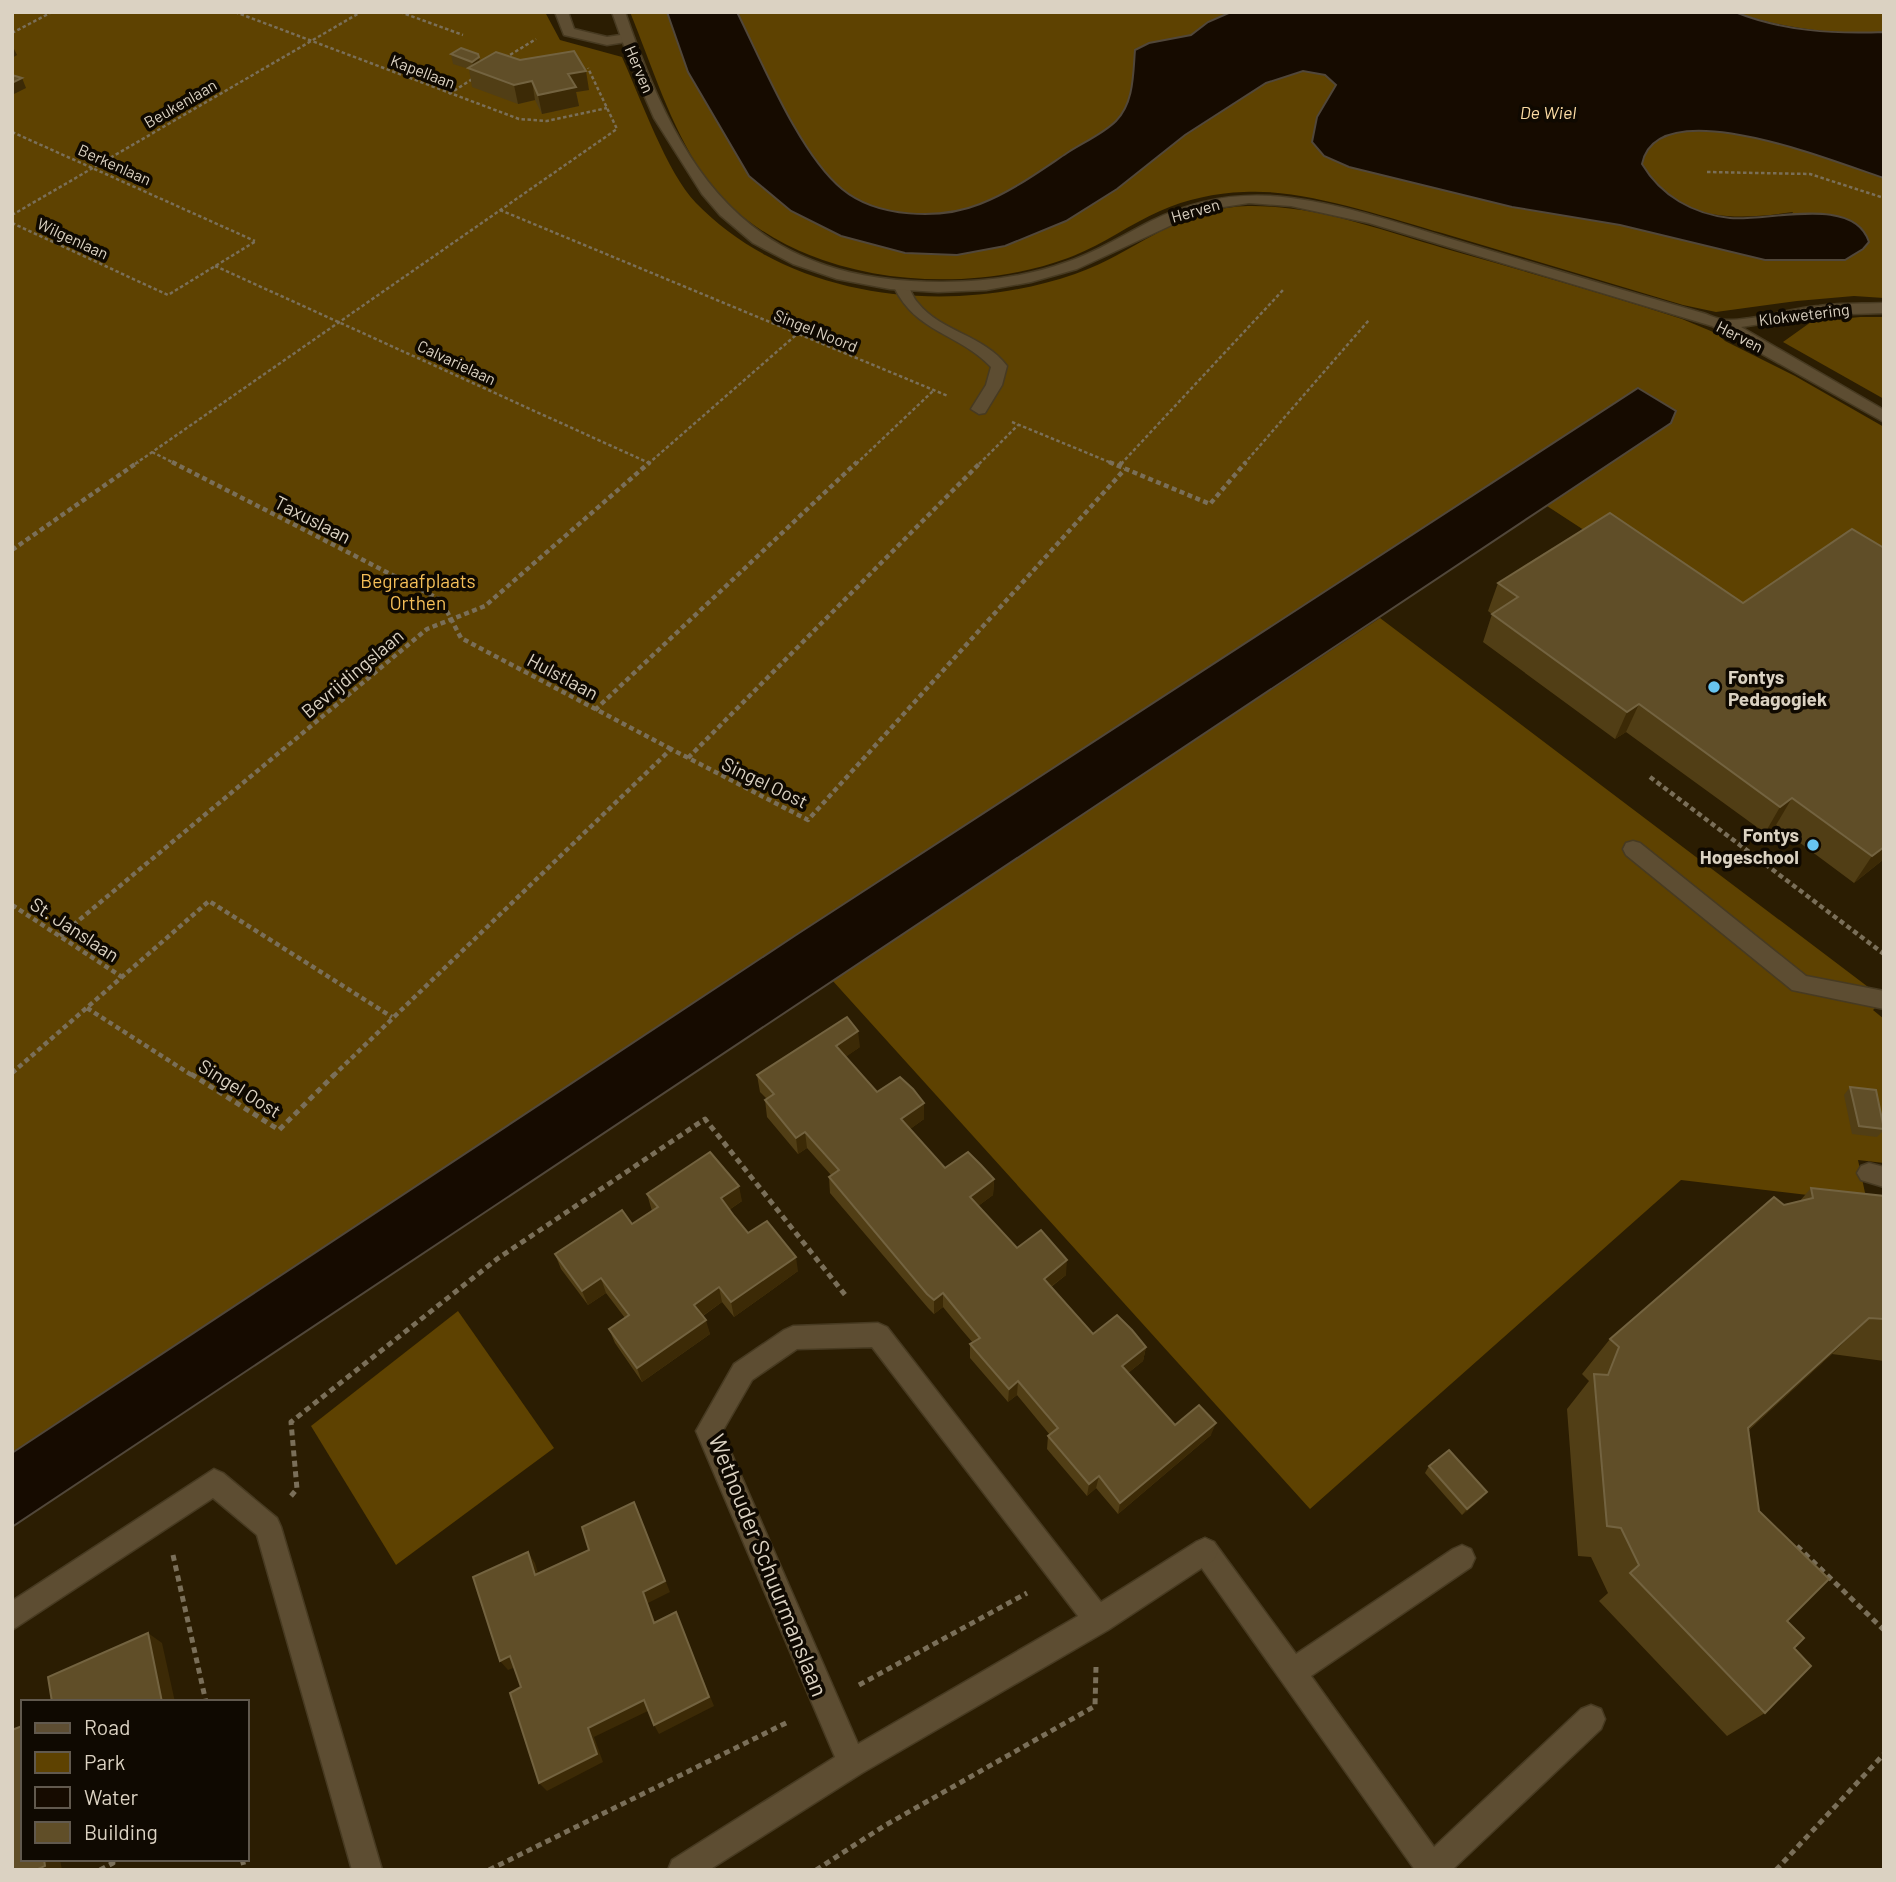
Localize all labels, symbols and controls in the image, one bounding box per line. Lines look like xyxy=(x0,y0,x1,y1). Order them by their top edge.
street label: Herven xyxy=(622,42,658,96)
street label: Kapellaan xyxy=(388,50,458,92)
street label: Beukenlaan xyxy=(140,75,220,131)
water label: De Wiel xyxy=(1520,101,1576,123)
street label: Berkenlaan xyxy=(76,139,154,189)
street label: Herven xyxy=(1168,194,1222,226)
street label: Wilgenlaan xyxy=(34,213,112,263)
street label: Klokwetering xyxy=(1758,299,1850,329)
street label: Singel Noord xyxy=(771,305,861,355)
street label: Herven xyxy=(1714,316,1766,356)
street label: Calvarielaan xyxy=(415,336,499,388)
street label: Taxuslaan xyxy=(271,490,355,548)
park label: Begraafplaats Orthen xyxy=(360,569,476,614)
street label: Bevrijdingslaan xyxy=(296,624,408,722)
street label: Hulstlaan xyxy=(524,648,602,704)
place label: Fontys Pedagogiek xyxy=(1728,665,1827,710)
marker: Fontys Pedagogiek xyxy=(1706,679,1722,695)
street label: Singel Oost xyxy=(718,751,812,813)
place label: Fontys Hogeschool xyxy=(1700,823,1799,868)
marker: Fontys Hogeschool xyxy=(1805,837,1821,853)
street label: St. Janslaan xyxy=(26,892,124,966)
street label: Singel Oost xyxy=(195,1054,285,1122)
street label: Wethouder Schuurmanslaan xyxy=(703,1430,835,1700)
legend xyxy=(21,1700,248,1861)
text: Road xyxy=(84,1714,130,1739)
text: Park xyxy=(84,1749,125,1774)
text: Water xyxy=(84,1784,139,1809)
text: Building xyxy=(84,1819,158,1844)

